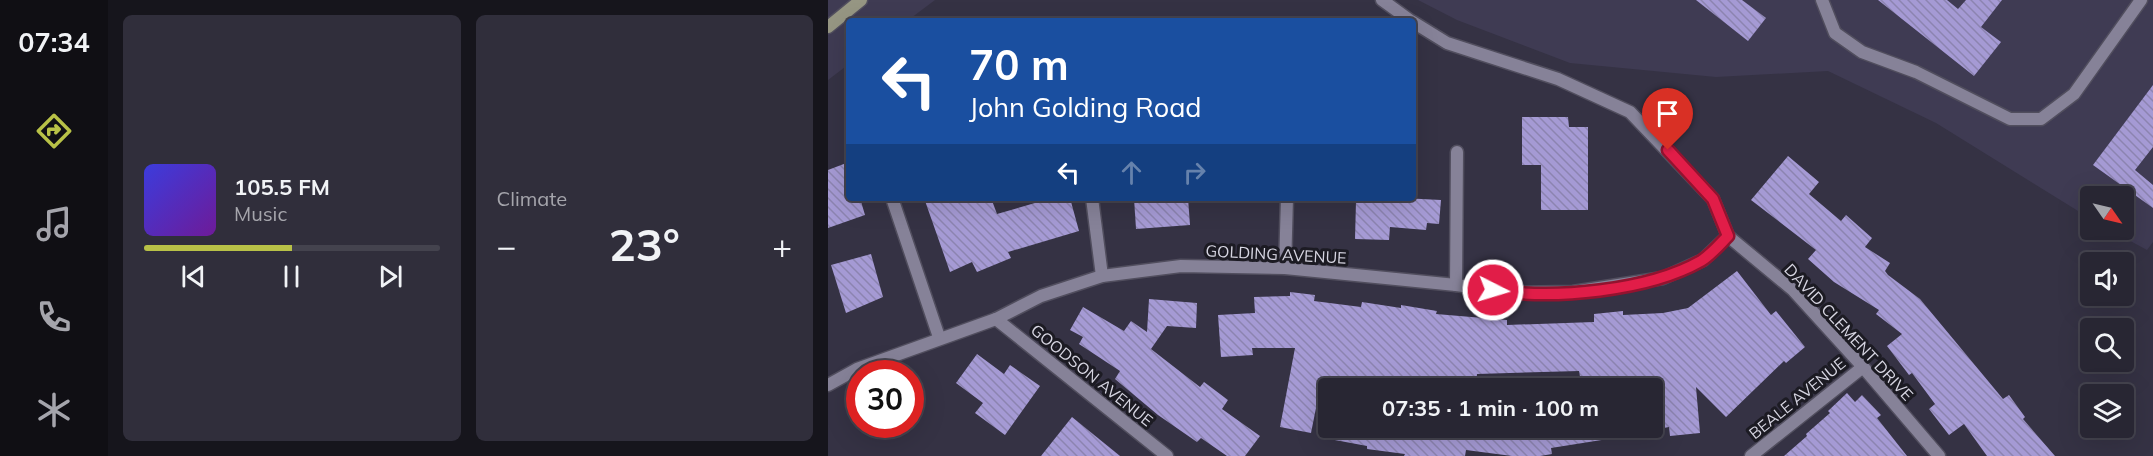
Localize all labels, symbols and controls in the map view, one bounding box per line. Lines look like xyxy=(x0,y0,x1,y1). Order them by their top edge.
text: 07:34 xyxy=(18,25,90,59)
text: 70 m xyxy=(969,38,1069,91)
icon: left xyxy=(870,42,948,120)
pin xyxy=(1642,88,1693,150)
text: John Golding Road xyxy=(969,90,1202,124)
icon: arrive xyxy=(1651,97,1684,130)
icon: directions xyxy=(33,110,75,152)
icon: left xyxy=(1052,156,1085,189)
icon: ahead xyxy=(1115,156,1148,189)
icon: right xyxy=(1178,156,1211,189)
text: 105.5 FM xyxy=(234,173,330,201)
text: Climate xyxy=(497,186,567,211)
north arrow xyxy=(2080,186,2134,240)
map controls xyxy=(2080,186,2134,438)
text: Music xyxy=(234,201,287,226)
icon: music xyxy=(33,203,75,245)
text: 23° xyxy=(609,216,680,272)
text: − xyxy=(497,225,516,266)
text: + xyxy=(772,225,792,266)
street label: GOLDING AVENUE xyxy=(1205,240,1347,268)
button: sound xyxy=(2080,252,2134,306)
position arrow xyxy=(1461,258,1525,322)
street label: DAVID CLEMENT DRIVE xyxy=(1780,259,1918,405)
icon: previous xyxy=(177,260,210,293)
icon: pause xyxy=(275,260,308,293)
icon: next xyxy=(374,260,407,293)
icon: phone xyxy=(33,296,75,338)
button: search xyxy=(2080,318,2134,372)
street label: GOODSON AVENUE xyxy=(1027,320,1157,430)
street label: BEALE AVENUE xyxy=(1745,353,1849,443)
speed limit sign: 30 xyxy=(846,360,924,438)
button: layers xyxy=(2080,384,2134,438)
icon: climate xyxy=(33,389,75,431)
text: 07:35 · 1 min · 100 m xyxy=(1382,394,1599,422)

